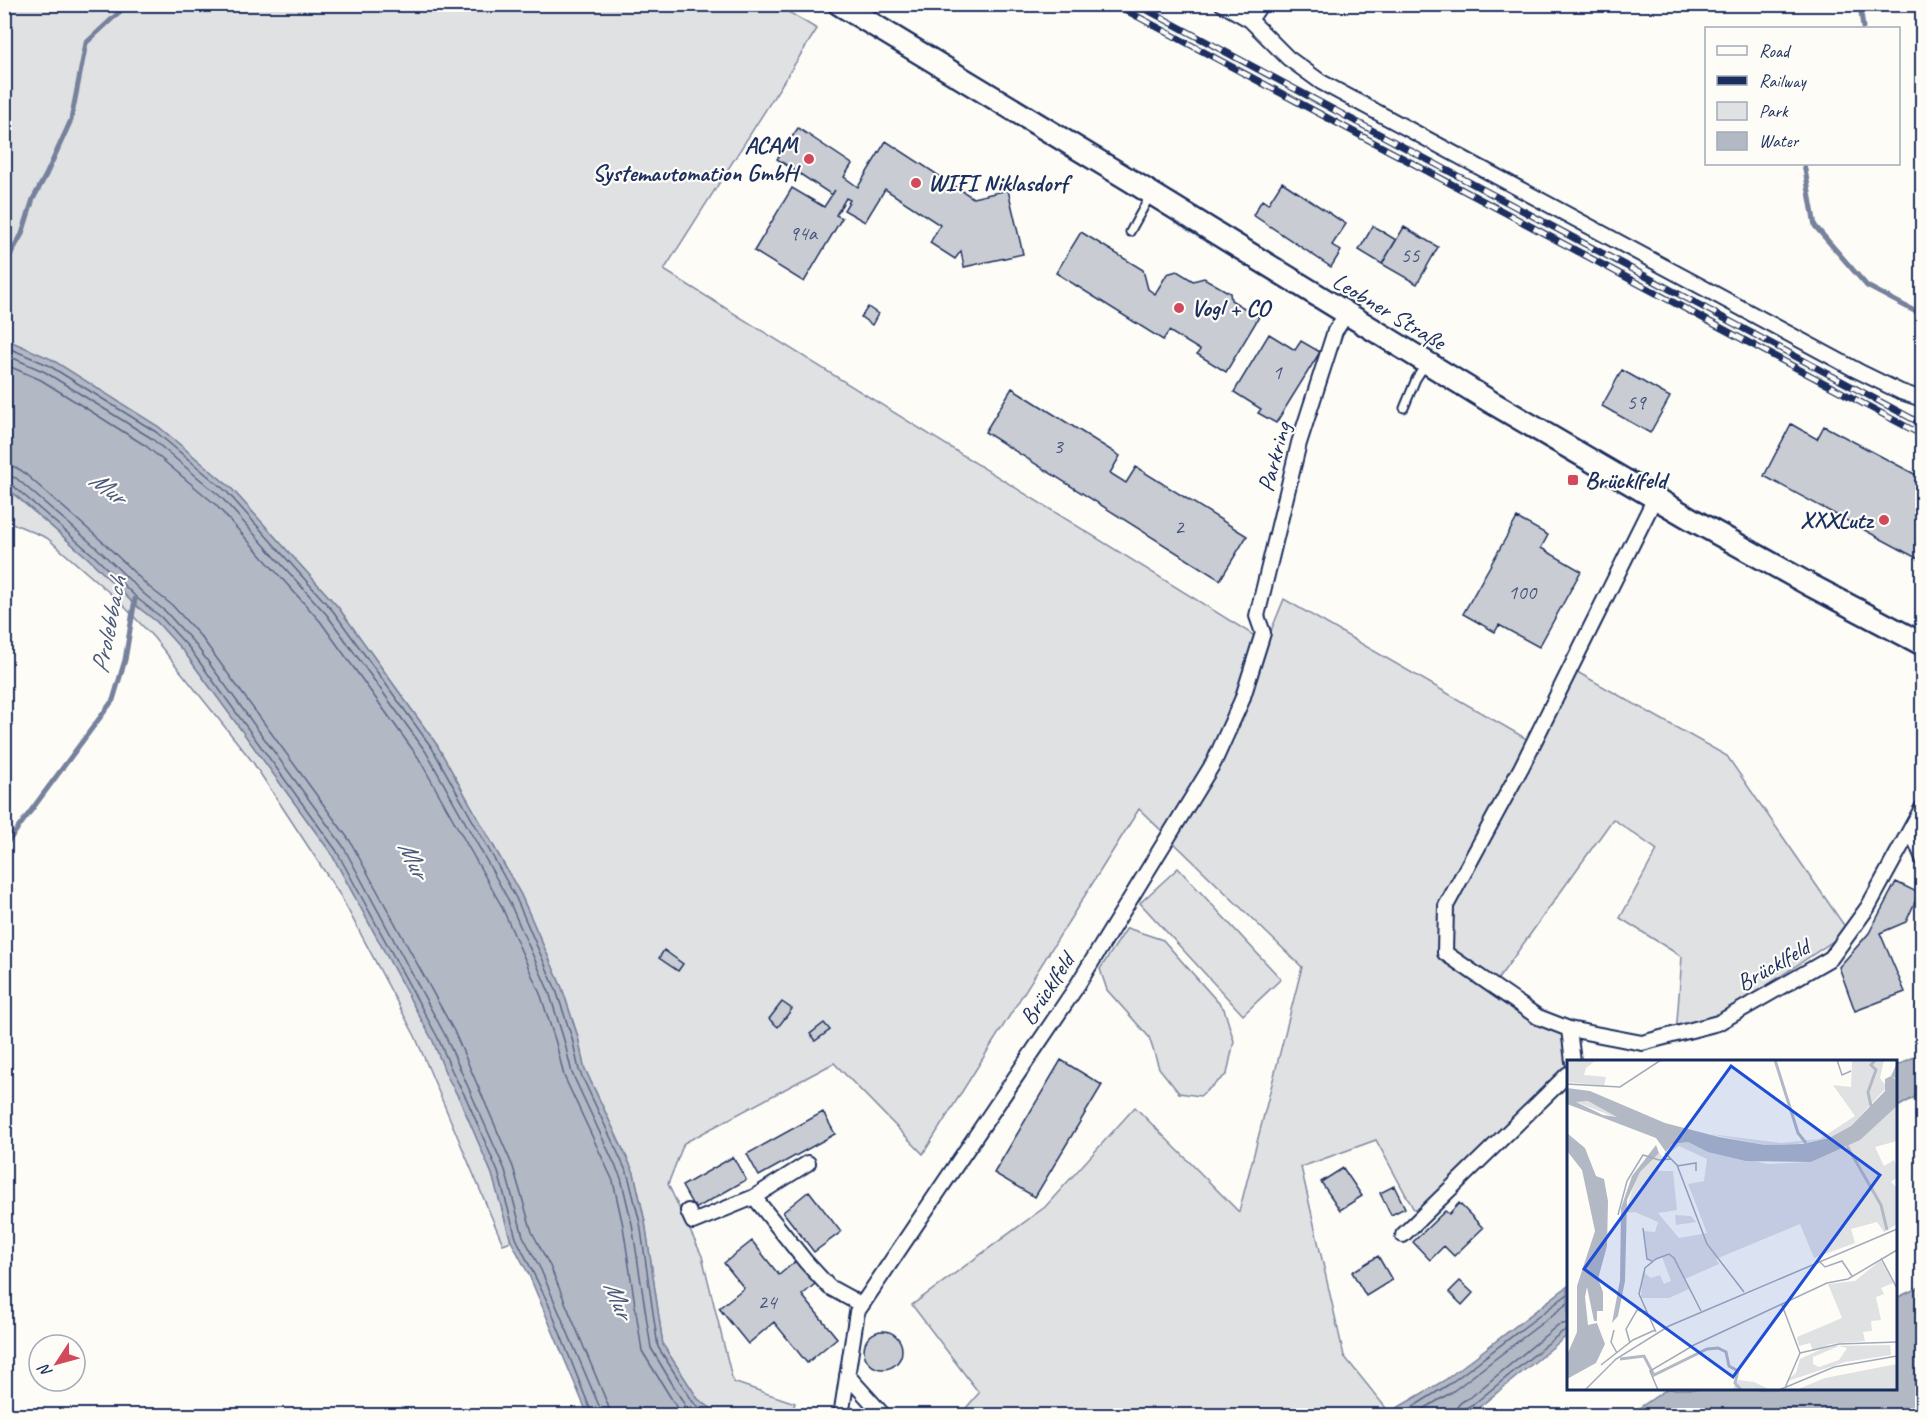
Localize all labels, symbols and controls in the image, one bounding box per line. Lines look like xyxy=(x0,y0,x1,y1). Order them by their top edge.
legend xyxy=(1705,27,1900,165)
text: Road xyxy=(1759,40,1792,62)
text: Railway xyxy=(1759,70,1807,92)
text: Park xyxy=(1759,100,1789,122)
place label: ACAM Systemautomation GmbH xyxy=(592,130,801,188)
text: Water xyxy=(1759,130,1800,152)
marker: ACAM Systemautomation GmbH xyxy=(802,152,816,166)
place label: WIFI Niklasdorf xyxy=(928,168,1073,198)
marker: WIFI Niklasdorf xyxy=(909,176,923,190)
house number: 94a xyxy=(789,220,819,246)
house number: 55 xyxy=(1401,242,1421,268)
street label: Leobner Straße xyxy=(1327,266,1453,358)
place label: Vogl + CO xyxy=(1191,293,1272,323)
marker: Vogl + CO xyxy=(1172,301,1186,315)
house number: 1 xyxy=(1272,359,1283,385)
house number: 59 xyxy=(1627,389,1647,415)
street label: Parkring xyxy=(1250,417,1298,495)
house number: 3 xyxy=(1053,433,1064,459)
water label: Mur xyxy=(83,463,136,515)
place label: Brücklfeld xyxy=(1585,465,1671,495)
marker: Brücklfeld xyxy=(1566,473,1580,487)
place label: XXXLutz xyxy=(1800,505,1874,535)
marker: XXXLutz xyxy=(1877,513,1891,527)
house number: 2 xyxy=(1174,514,1185,540)
water label: Prolebbach xyxy=(83,572,134,676)
house number: 100 xyxy=(1508,579,1538,605)
water label: Mur xyxy=(391,835,439,887)
street label: Brücklfeld xyxy=(1731,930,1818,998)
street label: Brücklfeld xyxy=(1013,944,1083,1031)
inset map xyxy=(1567,1060,1897,1390)
water label: Mur xyxy=(596,1276,643,1327)
house number: 24 xyxy=(758,1289,779,1315)
north arrow xyxy=(27,1333,87,1393)
text: N xyxy=(33,1359,57,1381)

